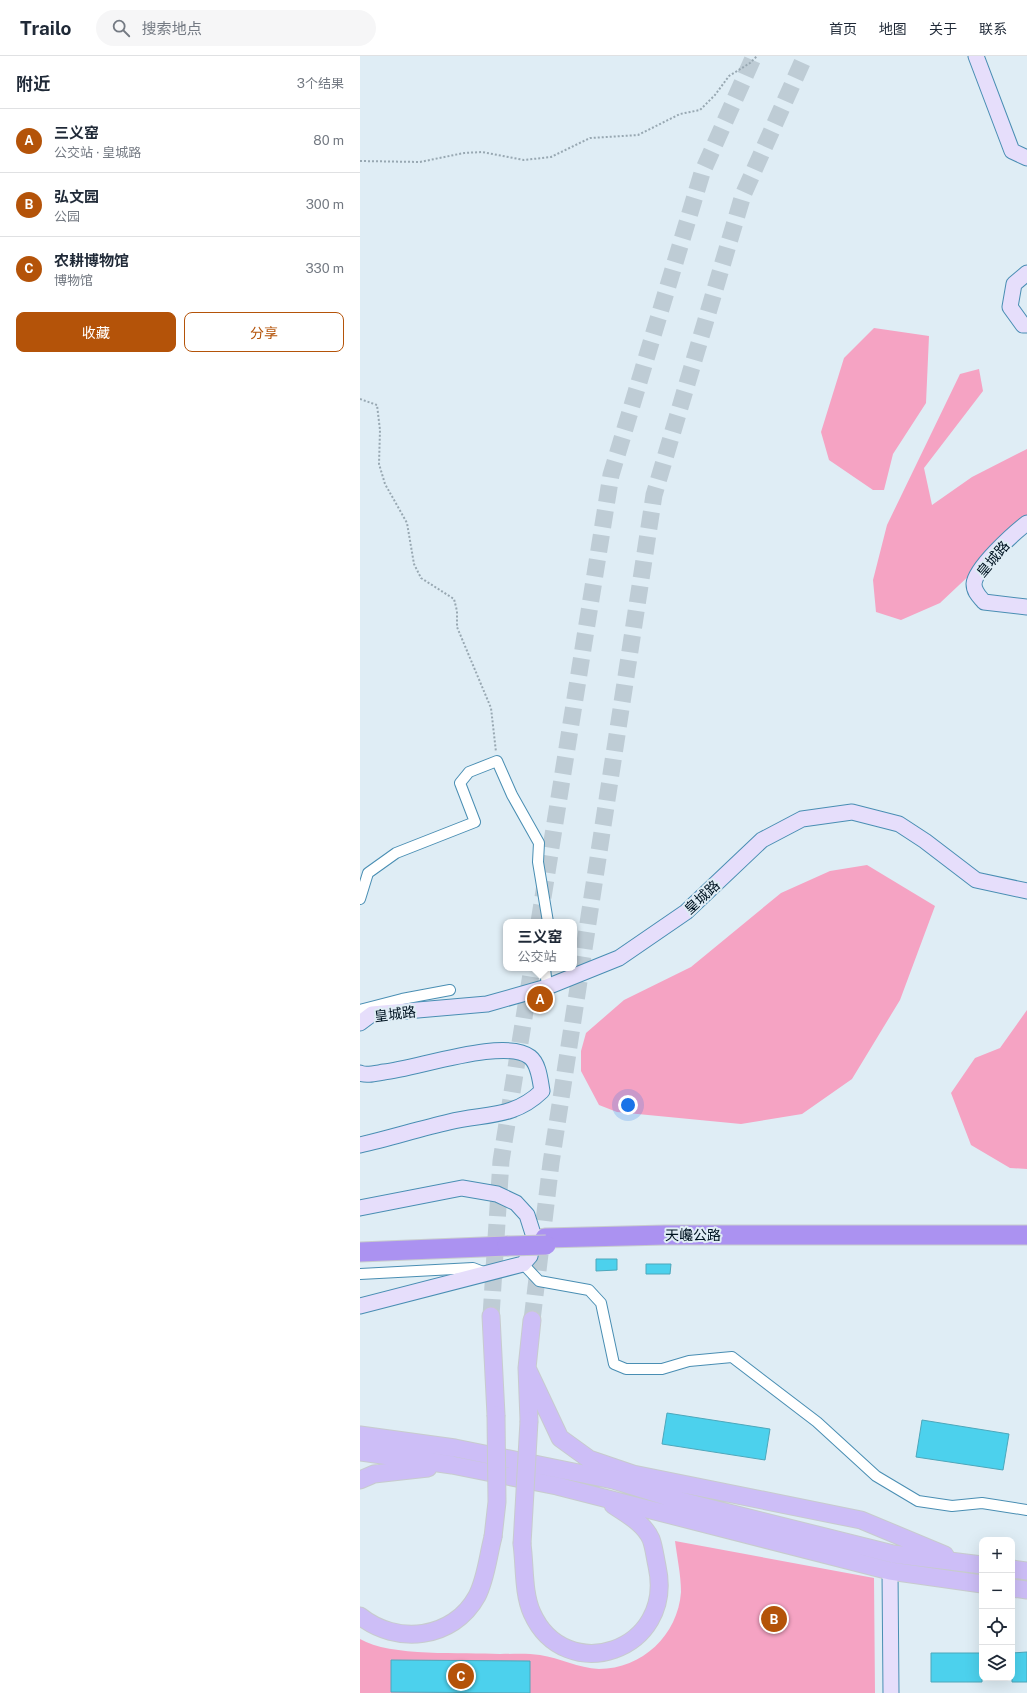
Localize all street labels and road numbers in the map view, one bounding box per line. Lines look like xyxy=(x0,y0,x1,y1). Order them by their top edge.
street label: 皇城路 xyxy=(973,538,1013,580)
street label: 皇城路 xyxy=(681,877,723,917)
street label: 皇城路 xyxy=(373,1004,417,1024)
street label: 天巉公路 xyxy=(665,1227,721,1243)

